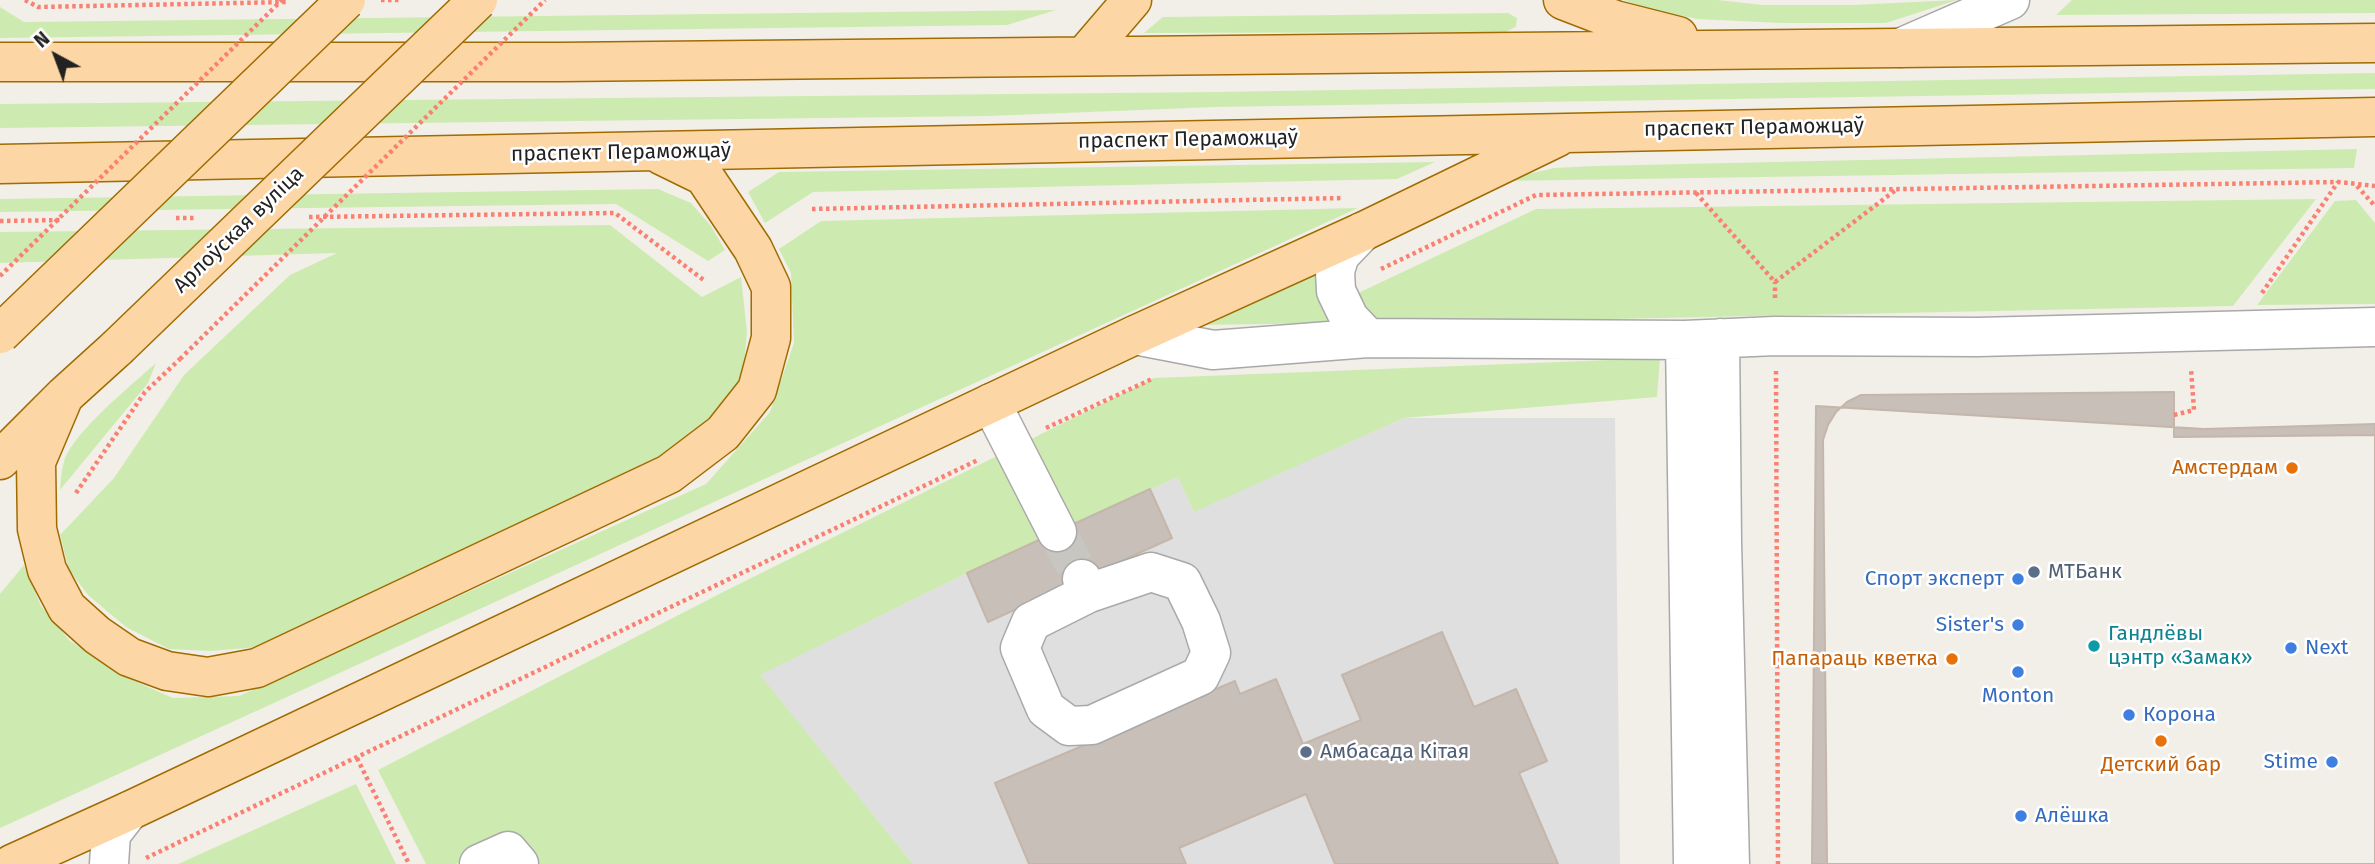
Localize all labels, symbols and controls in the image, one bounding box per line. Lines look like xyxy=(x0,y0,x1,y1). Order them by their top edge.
north arrow xyxy=(21,21,91,91)
text: N xyxy=(30,27,54,53)
street label: праспект Пераможцаў xyxy=(1644,113,1864,143)
street label: праспект Пераможцаў xyxy=(1078,125,1298,155)
street label: праспект Пераможцаў xyxy=(511,138,731,168)
street label: Арлоўская вуліца xyxy=(169,161,309,299)
place label: Амстердам xyxy=(2172,455,2278,481)
marker: Амстердам xyxy=(2284,460,2300,476)
place label: МТБанк xyxy=(2048,559,2122,585)
marker: МТБанк xyxy=(2026,564,2042,580)
place label: Спорт эксперт xyxy=(1865,566,2004,592)
marker: Спорт эксперт xyxy=(2010,571,2026,587)
place label: Sister's xyxy=(1936,612,2004,638)
marker: Sister's xyxy=(2010,617,2026,633)
place label: Гандлёвы цэнтр «Замак» xyxy=(2108,621,2253,671)
place label: Next xyxy=(2305,635,2348,661)
marker: Гандлёвы цэнтр «Замак» xyxy=(2086,638,2102,654)
marker: Next xyxy=(2283,640,2299,656)
place label: Папараць кветка xyxy=(1771,646,1938,672)
marker: Папараць кветка xyxy=(1944,651,1960,667)
marker: Monton xyxy=(2010,664,2026,680)
place label: Monton xyxy=(1982,683,2054,709)
place label: Корона xyxy=(2143,702,2216,728)
marker: Корона xyxy=(2121,707,2137,723)
marker: Детский бар xyxy=(2153,733,2169,749)
place label: Амбасада Кітая xyxy=(1320,739,1469,765)
marker: Амбасада Кітая xyxy=(1298,744,1314,760)
place label: Stime xyxy=(2264,749,2318,775)
place label: Детский бар xyxy=(2101,752,2221,778)
marker: Stime xyxy=(2324,754,2340,770)
place label: Алёшка xyxy=(2035,803,2109,829)
marker: Алёшка xyxy=(2013,808,2029,824)

